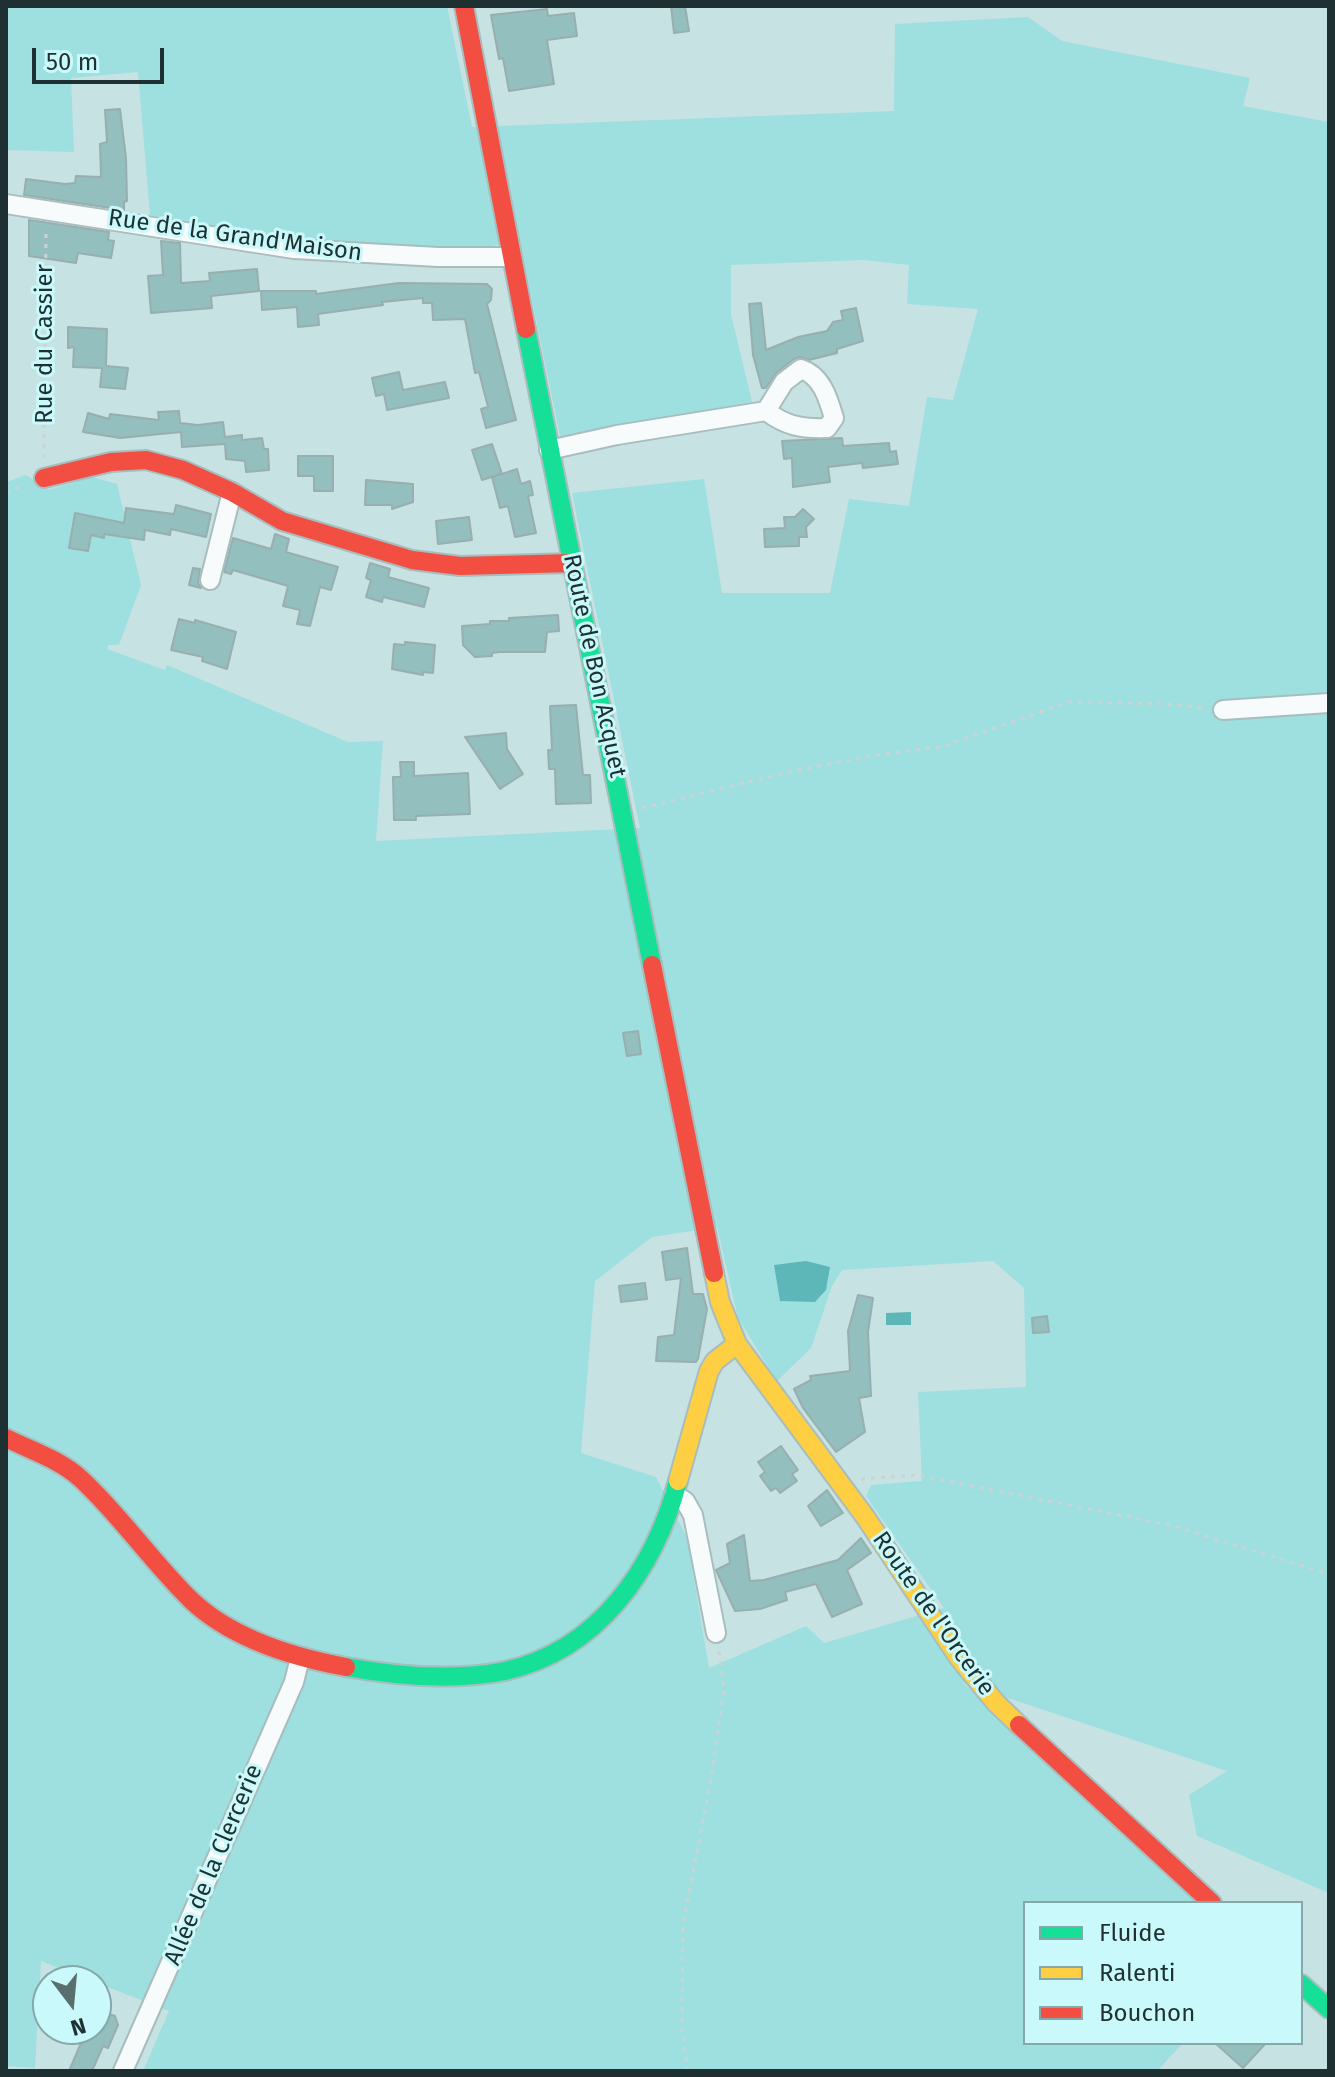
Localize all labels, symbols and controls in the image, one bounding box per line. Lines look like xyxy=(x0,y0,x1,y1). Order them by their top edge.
scale bar xyxy=(36,32,168,82)
text: 50 m xyxy=(46,48,98,76)
street label: Rue de la Grand'Maison xyxy=(106,204,364,268)
street label: Rue du Cassier xyxy=(31,264,59,424)
street label: Route de Bon Acquet xyxy=(556,552,632,780)
street label: Route de l'Orcerie xyxy=(866,1526,1000,1702)
street label: Allée de la Clercerie xyxy=(159,1760,269,1970)
legend xyxy=(1023,1901,1303,2045)
text: Fluide xyxy=(1099,1919,1166,1947)
text: Ralenti xyxy=(1099,1959,1176,1987)
north arrow xyxy=(32,1965,112,2045)
text: Bouchon xyxy=(1099,1999,1195,2027)
text: N xyxy=(67,2012,89,2042)

